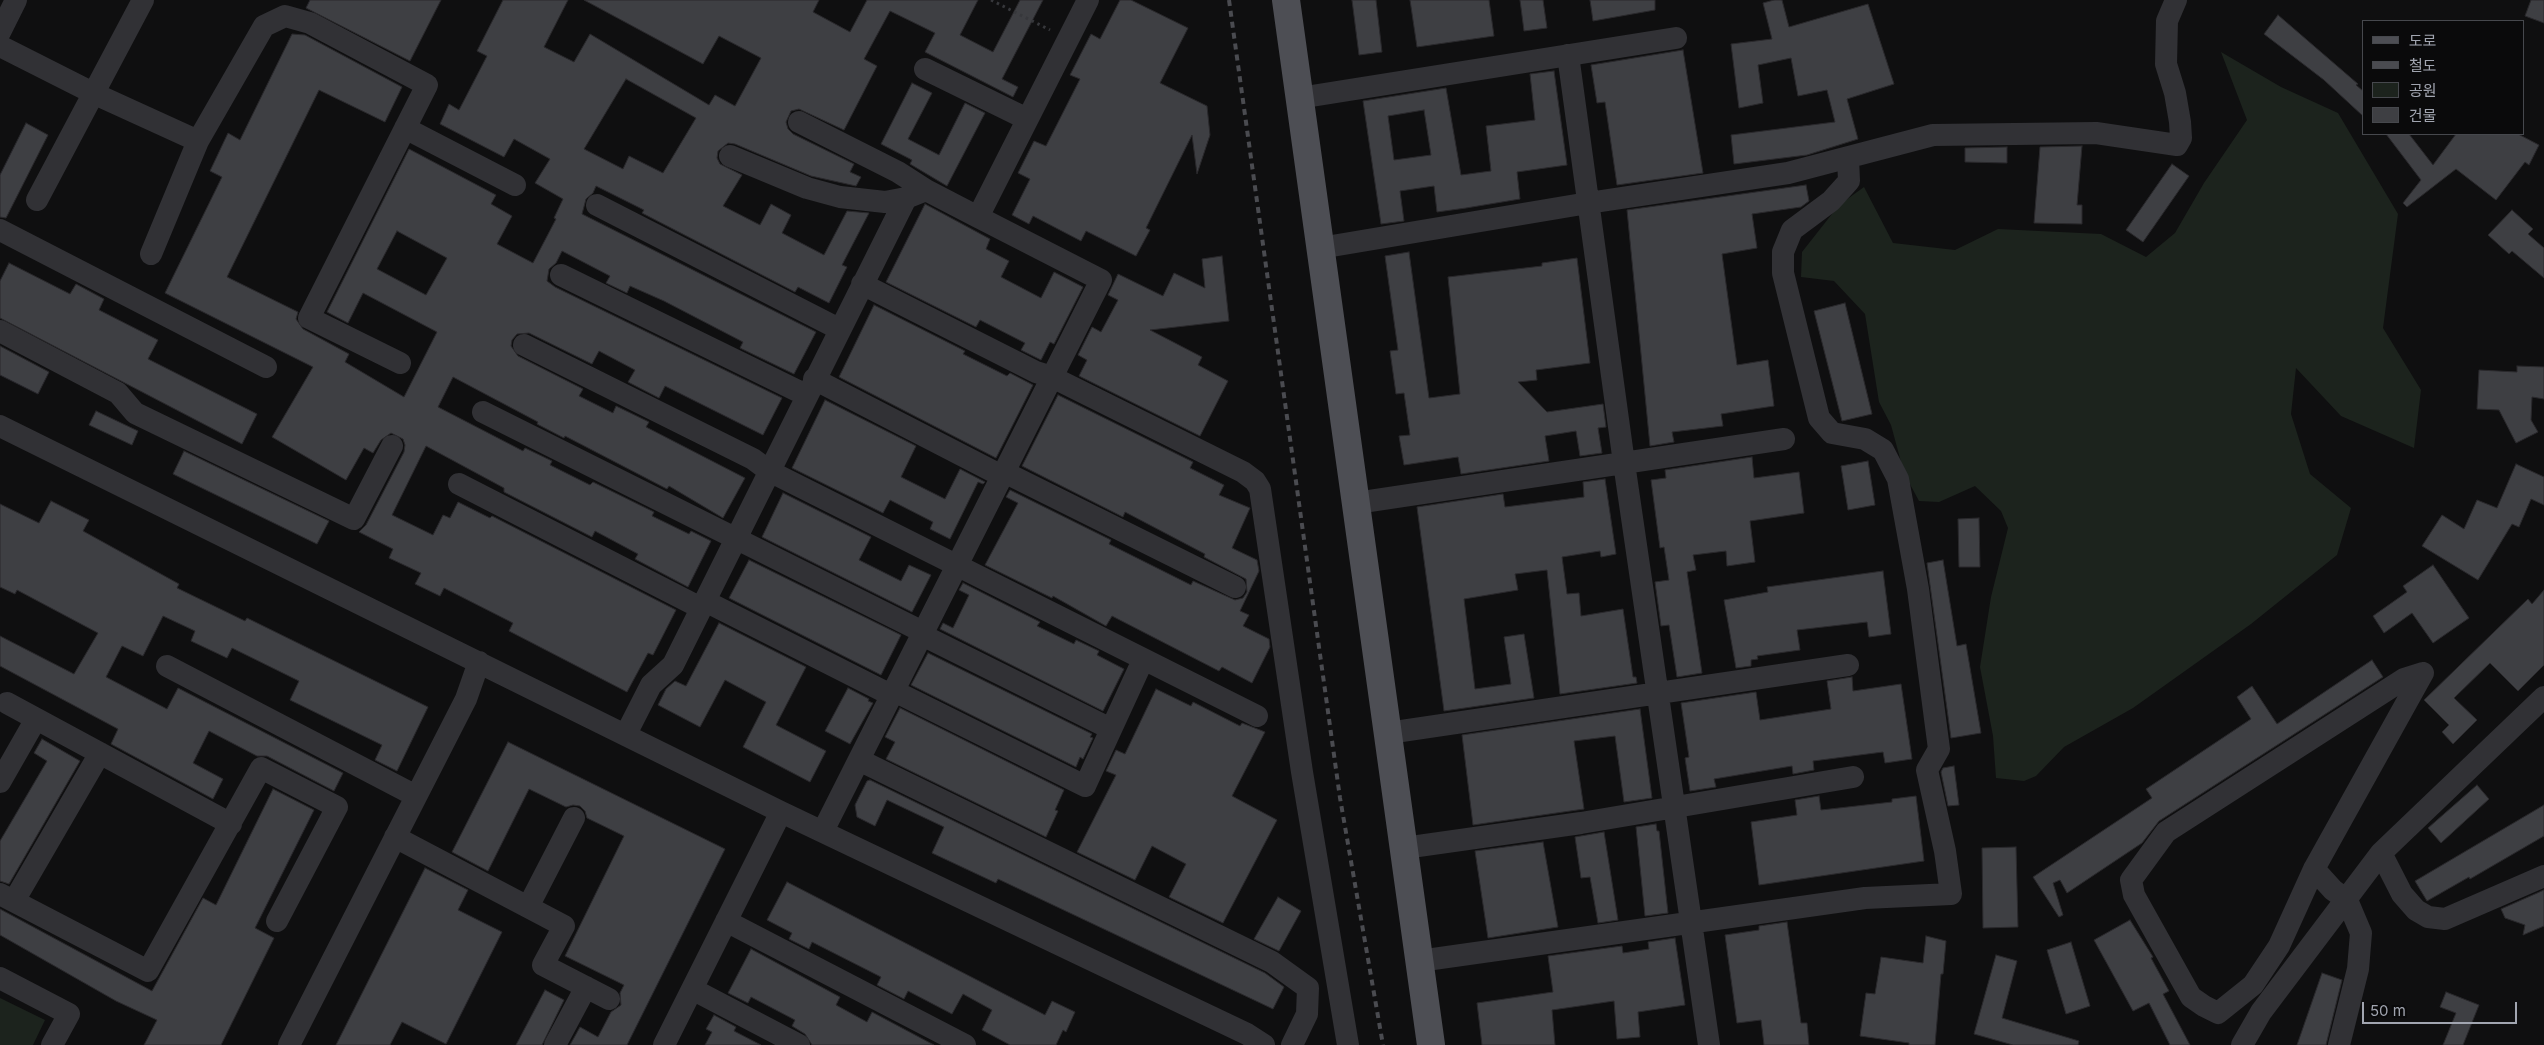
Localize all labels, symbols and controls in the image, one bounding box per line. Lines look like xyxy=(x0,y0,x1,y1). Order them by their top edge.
legend xyxy=(2362,20,2524,135)
text: 도로 xyxy=(2409,31,2437,50)
text: 철도 xyxy=(2409,56,2437,75)
text: 공원 xyxy=(2409,81,2437,100)
text: 건물 xyxy=(2409,106,2437,125)
scale bar xyxy=(2364,992,2519,1024)
text: 50 m xyxy=(2370,1001,2406,1020)

